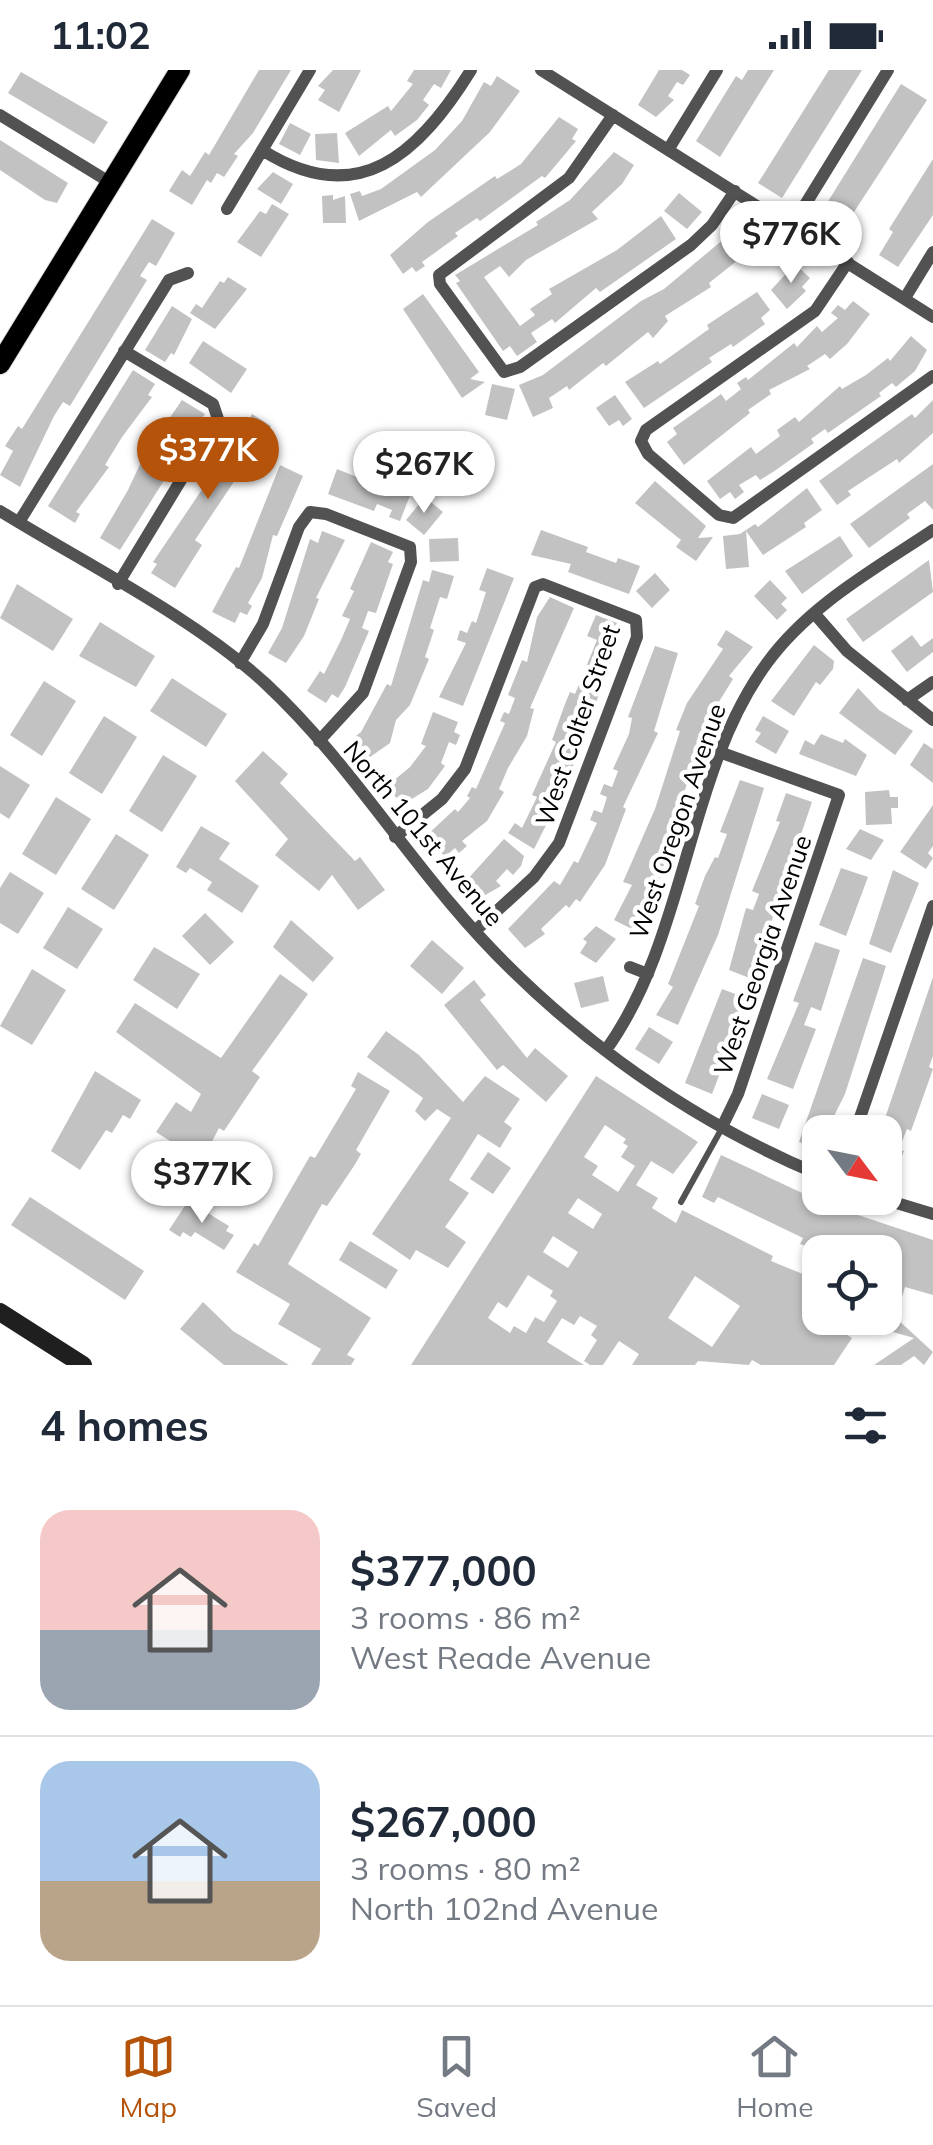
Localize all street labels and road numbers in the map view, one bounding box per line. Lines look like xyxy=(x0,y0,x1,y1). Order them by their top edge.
street label: West Colter Street xyxy=(528,620,626,830)
street label: West Oregon Avenue xyxy=(622,699,732,943)
street label: North 101st Avenue xyxy=(337,734,511,932)
street label: West Georgia Avenue xyxy=(706,831,818,1079)

